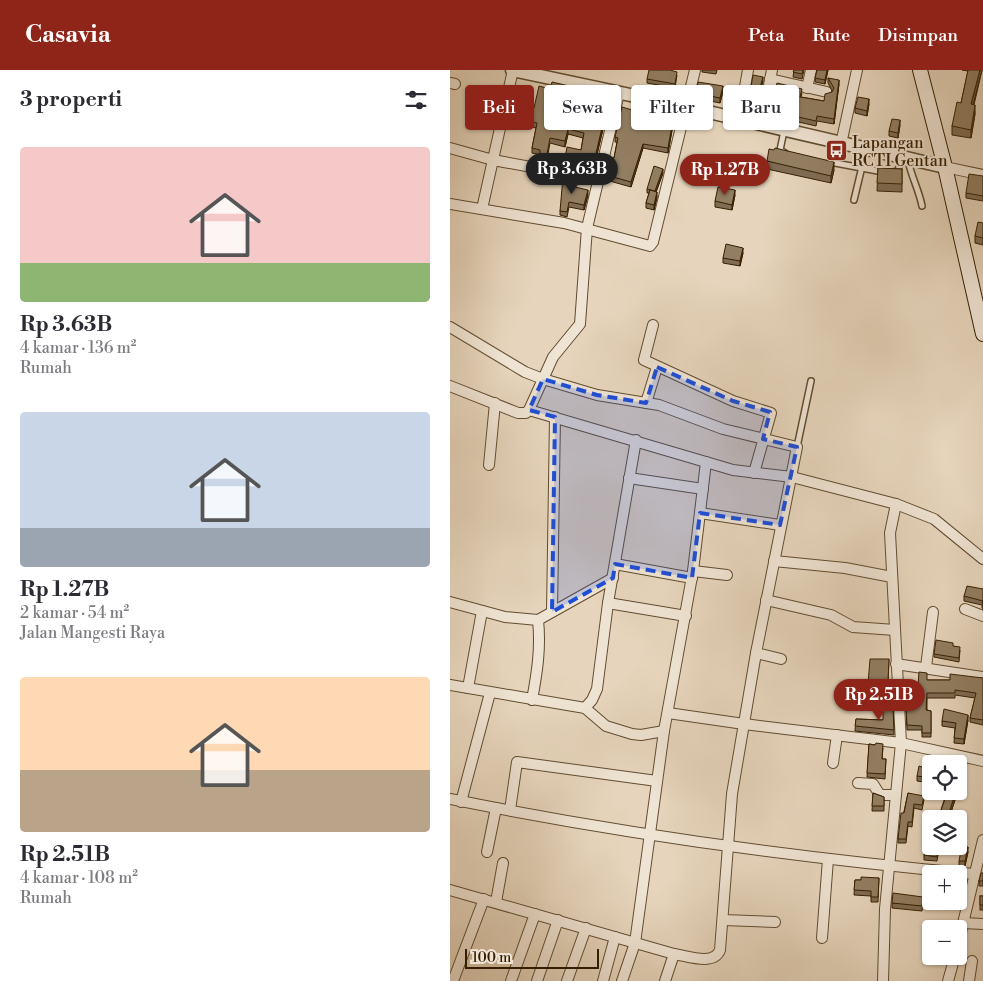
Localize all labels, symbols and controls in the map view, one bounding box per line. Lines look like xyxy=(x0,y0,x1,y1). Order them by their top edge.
text: Casavia xyxy=(25,20,111,50)
text: Peta xyxy=(748,24,784,47)
text: Rute xyxy=(812,24,850,47)
text: Disimpan xyxy=(878,24,958,47)
chip: Beli xyxy=(465,85,534,130)
chip: Sewa xyxy=(544,85,621,130)
chip: Filter xyxy=(631,85,713,130)
chip: Baru xyxy=(723,85,799,130)
icon: filters xyxy=(402,86,430,114)
text: 3 properti xyxy=(20,87,122,113)
place label: Lapangan RCTI Gentan xyxy=(852,133,948,171)
bus stop icon: Lapangan RCTI Gentan xyxy=(824,139,848,163)
pin: Rp 3.63B xyxy=(520,152,624,195)
pin: Rp 1.27B xyxy=(673,154,777,196)
text: Rp 3.63B xyxy=(537,159,607,179)
text: Rp 1.27B xyxy=(691,160,759,180)
icon: home xyxy=(180,180,270,270)
text: Rp 3.63B xyxy=(20,312,112,338)
text: 4 kamar · 136 m² xyxy=(20,338,136,358)
text: Rumah xyxy=(20,358,72,378)
icon: home xyxy=(180,445,270,535)
text: Rp 1.27B xyxy=(20,577,109,603)
text: 2 kamar · 54 m² xyxy=(20,603,129,623)
text: Jalan Mangesti Raya xyxy=(20,623,165,643)
pin: Rp 2.51B xyxy=(827,678,931,721)
text: Rp 2.51B xyxy=(845,685,913,705)
icon: home xyxy=(180,710,270,800)
map controls xyxy=(922,755,967,965)
button: locate xyxy=(922,755,967,800)
button: layers xyxy=(922,810,967,855)
text: Rp 2.51B xyxy=(20,842,110,868)
button: + xyxy=(922,865,967,910)
text: 4 kamar · 108 m² xyxy=(20,868,138,888)
text: Rumah xyxy=(20,888,72,908)
button: − xyxy=(922,920,967,965)
scale bar xyxy=(465,946,599,969)
text: 100 m xyxy=(472,949,511,967)

